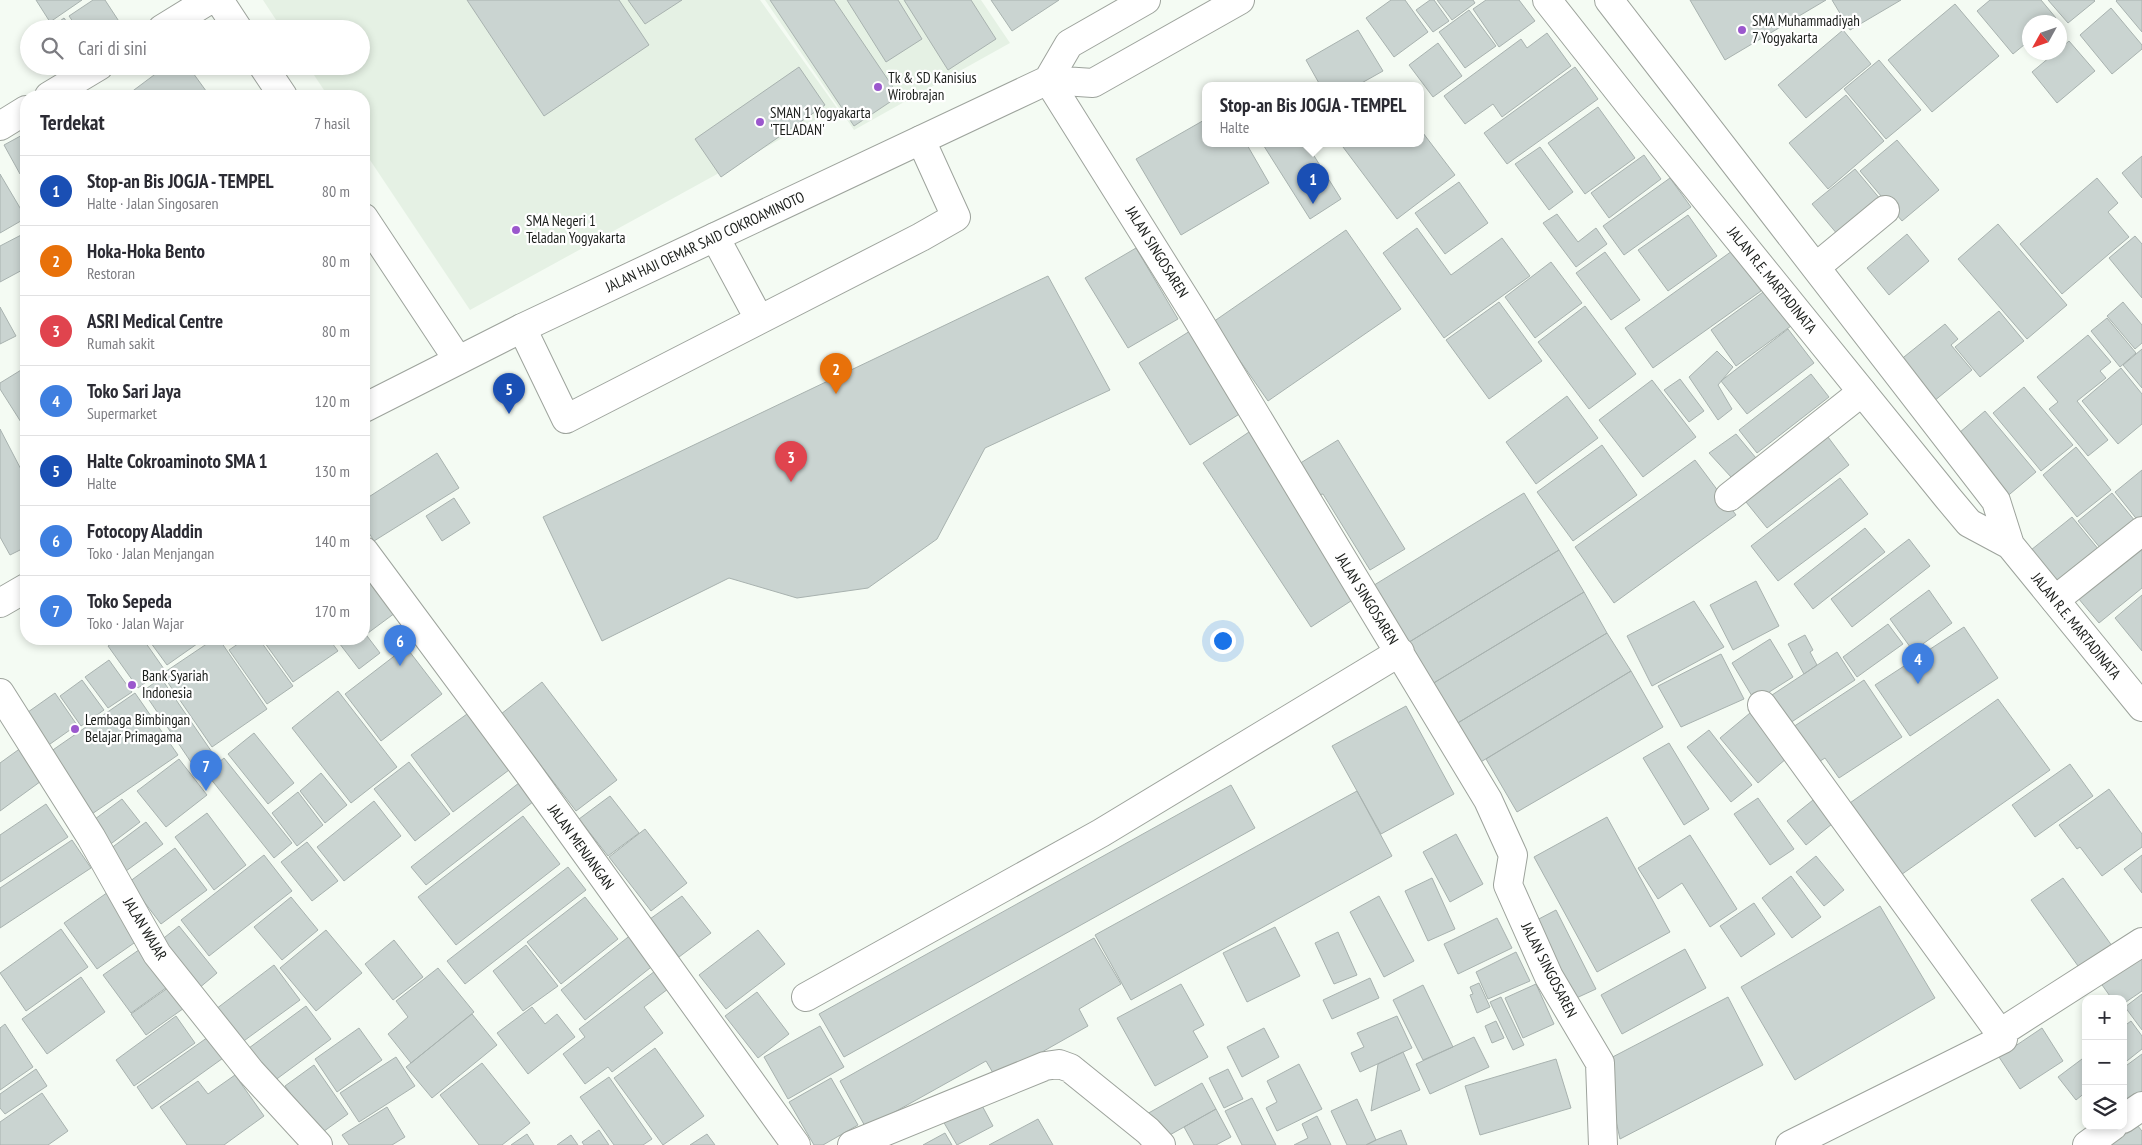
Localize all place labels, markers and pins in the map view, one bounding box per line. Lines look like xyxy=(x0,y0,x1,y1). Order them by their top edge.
place label: SMA Muhammadiyah 7 Yogyakarta xyxy=(1752,11,1860,47)
marker: SMA Muhammadiyah 7 Yogyakarta xyxy=(1736,24,1748,36)
place label: Tk & SD Kanisius Wirobrajan xyxy=(888,68,977,104)
marker: Tk & SD Kanisius Wirobrajan xyxy=(872,81,884,93)
place label: SMAN 1 Yogyakarta 'TELADAN' xyxy=(770,103,871,139)
marker: SMAN 1 Yogyakarta 'TELADAN' xyxy=(754,116,766,128)
pin: 1 xyxy=(1297,163,1329,204)
place label: SMA Negeri 1 Teladan Yogyakarta xyxy=(526,211,626,247)
marker: SMA Negeri 1 Teladan Yogyakarta xyxy=(510,224,522,236)
pin: 2 xyxy=(820,353,852,394)
pin: 5 xyxy=(493,373,525,414)
pin: 3 xyxy=(775,441,807,482)
pin: 6 xyxy=(384,625,416,666)
pin: 4 xyxy=(1902,643,1934,684)
place label: Bank Syariah Indonesia xyxy=(142,666,208,702)
marker: Bank Syariah Indonesia xyxy=(126,679,138,691)
place label: Lembaga Bimbingan Belajar Primagama xyxy=(85,710,190,746)
marker: Lembaga Bimbingan Belajar Primagama xyxy=(69,723,81,735)
pin: 7 xyxy=(190,750,222,791)

